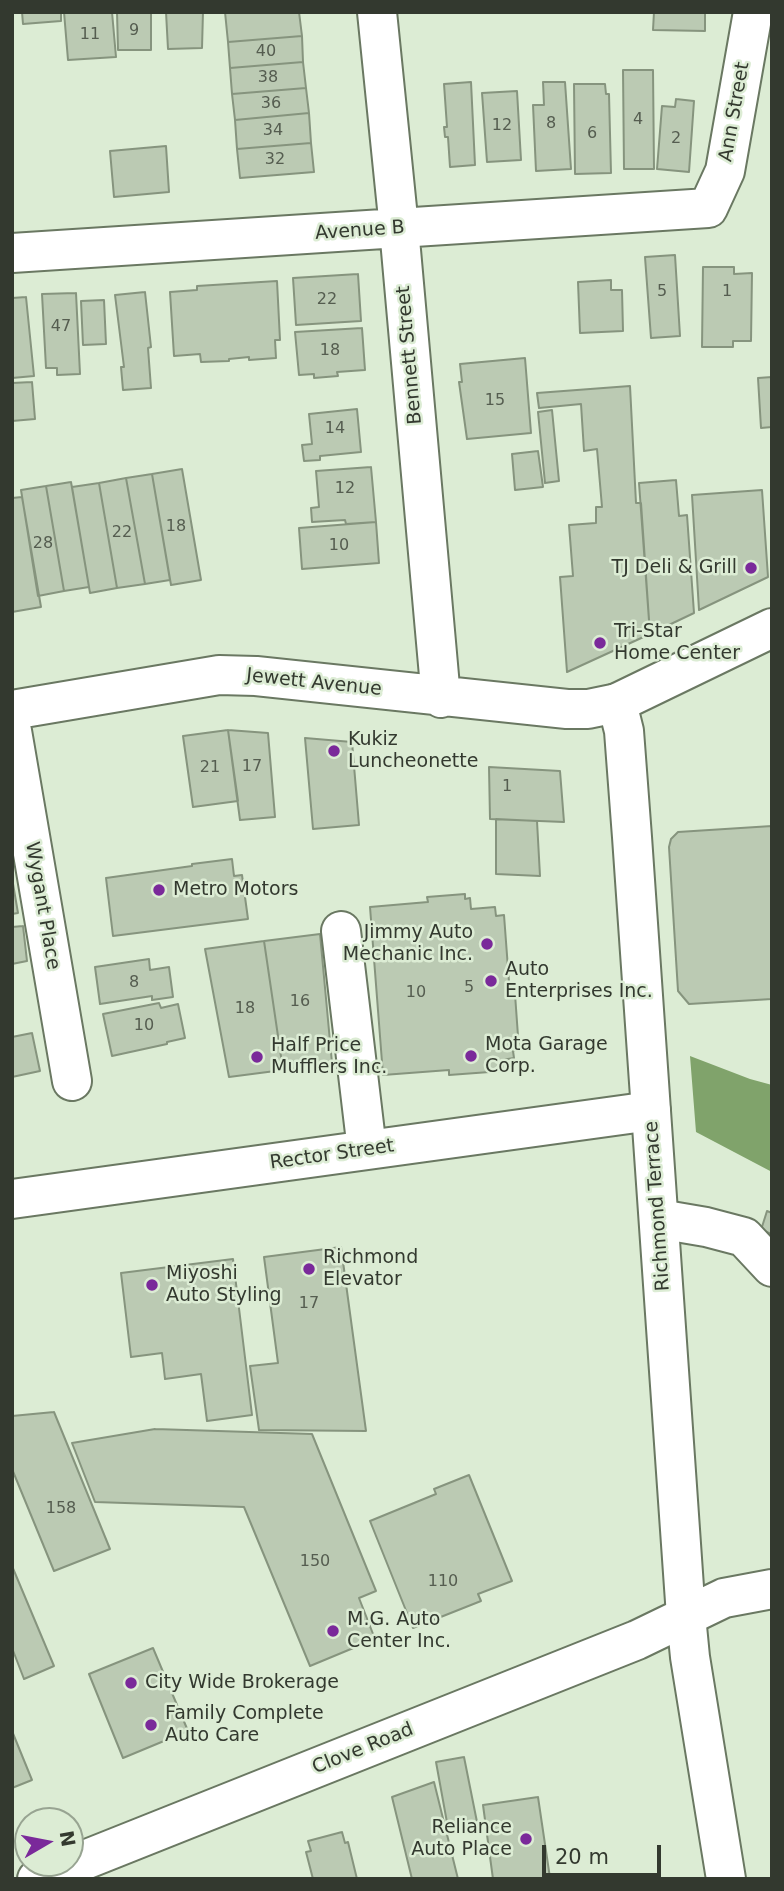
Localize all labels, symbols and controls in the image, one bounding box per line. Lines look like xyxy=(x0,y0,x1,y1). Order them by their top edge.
house number: 9 xyxy=(129,21,139,41)
house number: 11 xyxy=(80,25,100,45)
house number: 40 xyxy=(256,42,276,62)
street label: Ann Street xyxy=(715,60,755,164)
house number: 38 xyxy=(258,68,278,88)
house number: 36 xyxy=(261,94,281,114)
house number: 4 xyxy=(633,110,643,130)
house number: 8 xyxy=(546,114,556,134)
house number: 12 xyxy=(492,116,512,136)
house number: 34 xyxy=(263,121,283,141)
house number: 6 xyxy=(587,124,597,144)
house number: 2 xyxy=(671,129,681,149)
house number: 32 xyxy=(265,150,285,170)
street label: Avenue B xyxy=(314,217,406,245)
house number: 5 xyxy=(657,282,667,302)
house number: 1 xyxy=(722,282,732,302)
street label: Bennett Street xyxy=(393,285,427,425)
house number: 22 xyxy=(317,290,337,310)
house number: 47 xyxy=(51,317,71,337)
house number: 18 xyxy=(320,341,340,361)
house number: 15 xyxy=(485,391,505,411)
house number: 14 xyxy=(325,419,345,439)
house number: 12 xyxy=(335,479,355,499)
house number: 18 xyxy=(166,517,186,537)
house number: 22 xyxy=(112,523,132,543)
house number: 28 xyxy=(33,534,53,554)
house number: 10 xyxy=(329,536,349,556)
place label: TJ Deli & Grill xyxy=(612,557,737,579)
marker: TJ Deli & Grill xyxy=(743,560,759,576)
place label: Tri-Star Home Center xyxy=(614,621,740,665)
marker: Tri-Star Home Center xyxy=(592,635,608,651)
street label: Jewett Avenue xyxy=(245,665,383,701)
place label: Kukiz Luncheonette xyxy=(348,729,478,773)
marker: Kukiz Luncheonette xyxy=(326,743,342,759)
house number: 17 xyxy=(242,757,262,777)
house number: 21 xyxy=(200,758,220,778)
house number: 1 xyxy=(502,777,512,797)
street label: Wygant Place xyxy=(20,840,64,972)
place label: Metro Motors xyxy=(173,879,298,901)
marker: Metro Motors xyxy=(151,882,167,898)
place label: Jimmy Auto Mechanic Inc. xyxy=(343,922,473,966)
marker: Jimmy Auto Mechanic Inc. xyxy=(479,936,495,952)
place label: Auto Enterprises Inc. xyxy=(505,959,653,1003)
house number: 8 xyxy=(129,973,139,993)
marker: Auto Enterprises Inc. xyxy=(483,973,499,989)
house number: 5 xyxy=(464,978,474,998)
house number: 10 xyxy=(406,983,426,1003)
house number: 16 xyxy=(290,992,310,1012)
house number: 18 xyxy=(235,999,255,1019)
house number: 10 xyxy=(134,1016,154,1036)
place label: Mota Garage Corp. xyxy=(485,1034,608,1078)
place label: Half Price Mufflers Inc. xyxy=(271,1035,387,1079)
marker: Mota Garage Corp. xyxy=(463,1048,479,1064)
marker: Half Price Mufflers Inc. xyxy=(249,1049,265,1065)
street label: Richmond Terrace xyxy=(641,1120,675,1292)
street label: Rector Street xyxy=(268,1135,396,1175)
place label: Richmond Elevator xyxy=(323,1247,418,1291)
marker: Richmond Elevator xyxy=(301,1261,317,1277)
place label: Miyoshi Auto Styling xyxy=(166,1263,282,1307)
marker: Miyoshi Auto Styling xyxy=(144,1277,160,1293)
house number: 17 xyxy=(299,1294,319,1314)
house number: 158 xyxy=(46,1499,76,1519)
house number: 150 xyxy=(300,1552,330,1572)
house number: 110 xyxy=(428,1572,458,1592)
place label: M.G. Auto Center Inc. xyxy=(347,1609,451,1653)
marker: M.G. Auto Center Inc. xyxy=(325,1623,341,1639)
place label: City Wide Brokerage xyxy=(145,1672,339,1694)
marker: City Wide Brokerage xyxy=(123,1675,139,1691)
place label: Family Complete Auto Care xyxy=(165,1703,324,1747)
marker: Family Complete Auto Care xyxy=(143,1717,159,1733)
street label: Clove Road xyxy=(309,1718,417,1780)
north arrow xyxy=(14,1807,84,1877)
place label: Reliance Auto Place xyxy=(411,1817,512,1861)
text: N xyxy=(55,1829,80,1848)
marker: Reliance Auto Place xyxy=(518,1831,534,1847)
scale bar xyxy=(546,1832,665,1876)
text: 20 m xyxy=(555,1845,609,1869)

